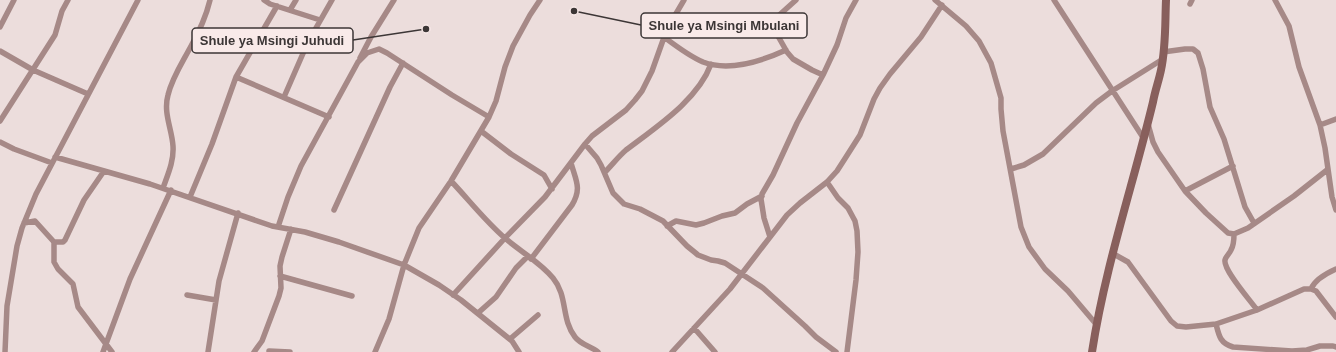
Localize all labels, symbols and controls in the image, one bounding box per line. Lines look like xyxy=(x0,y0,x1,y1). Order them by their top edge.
callout: Shule ya Msingi Mbulani xyxy=(641,13,807,38)
text: Shule ya Msingi Mbulani xyxy=(649,18,799,33)
callout: Shule ya Msingi Juhudi xyxy=(192,28,353,53)
text: Shule ya Msingi Juhudi xyxy=(200,33,344,48)

